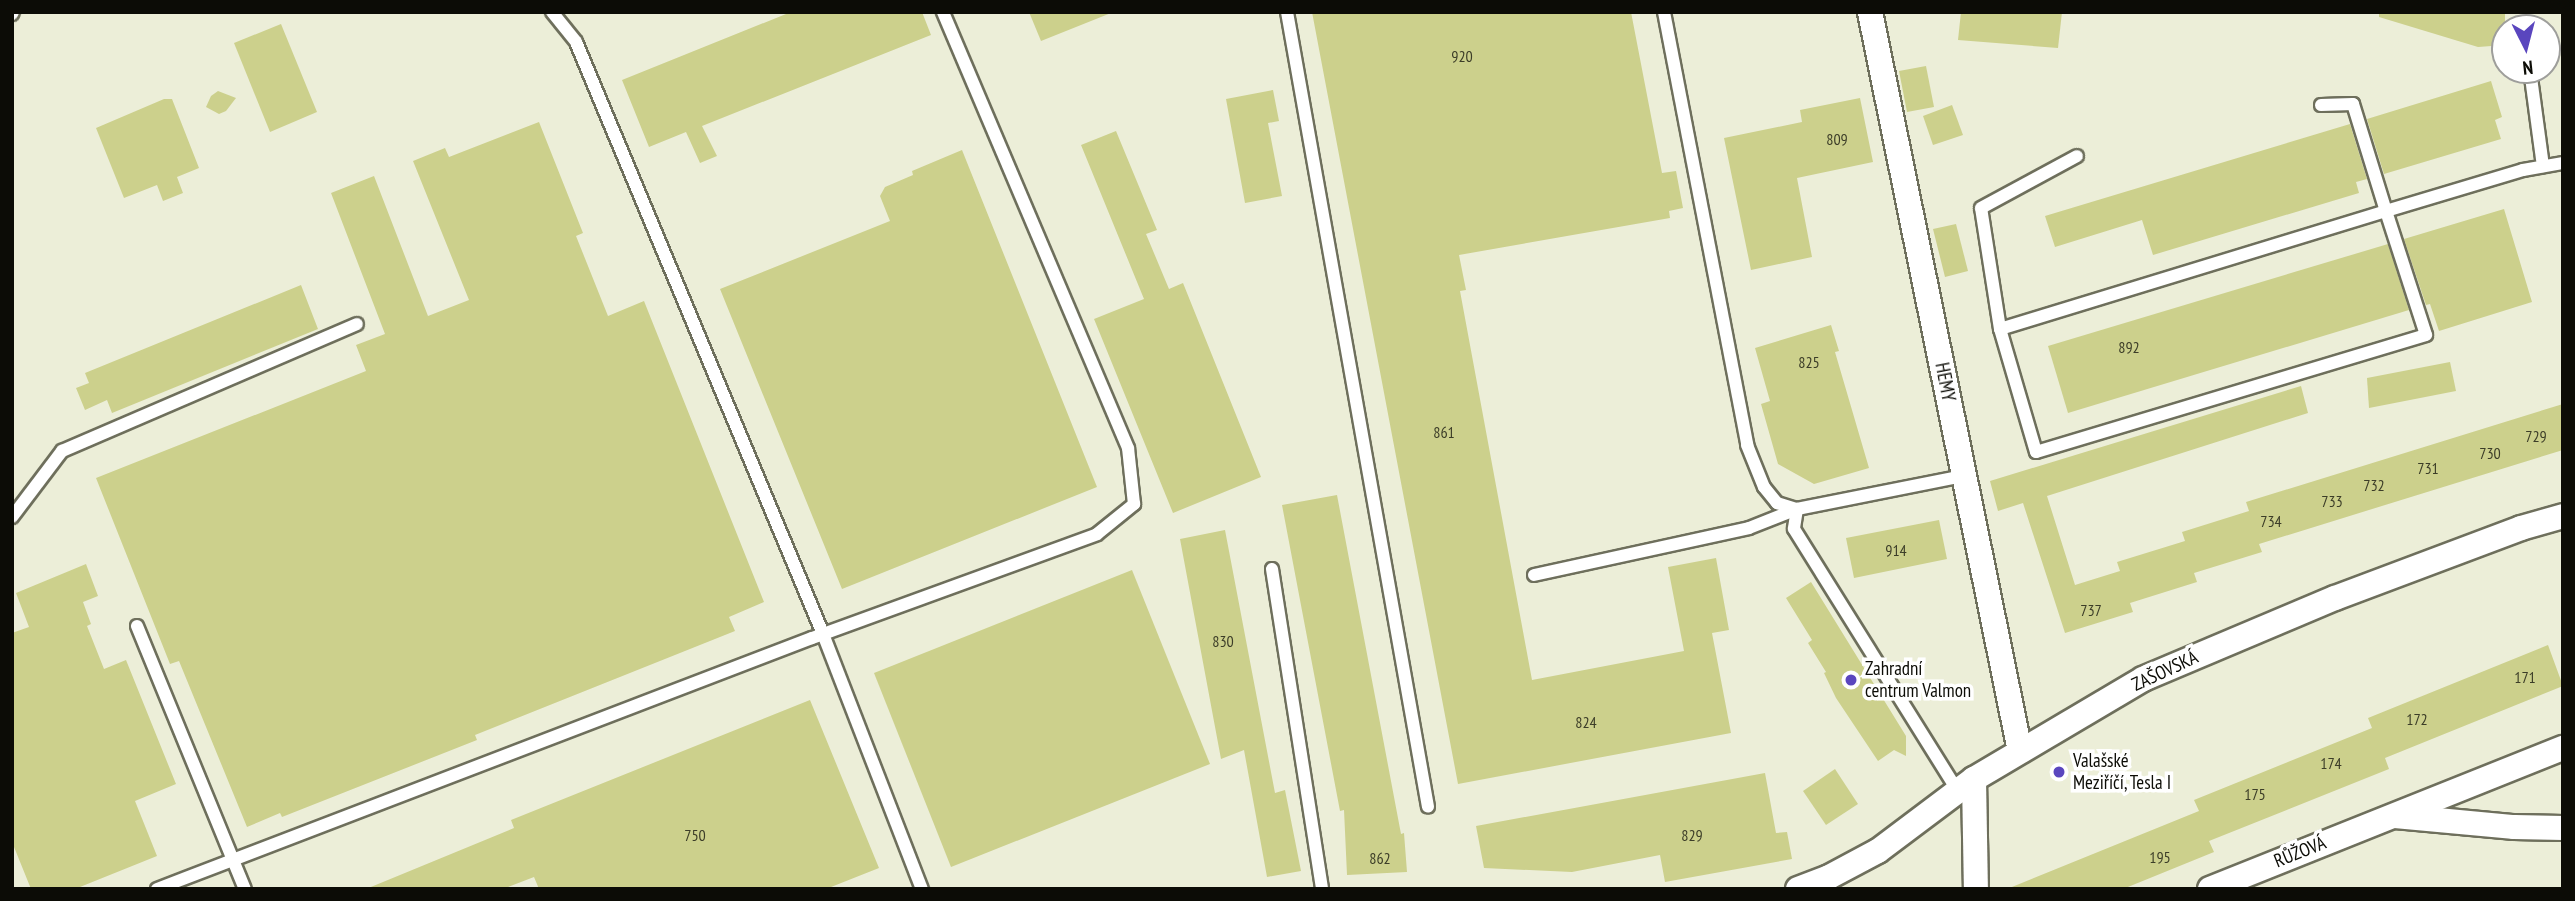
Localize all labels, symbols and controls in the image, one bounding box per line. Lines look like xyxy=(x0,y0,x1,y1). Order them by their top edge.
north arrow xyxy=(2491,14,2561,84)
house number: 920 xyxy=(1451,46,1473,66)
text: N xyxy=(2522,55,2534,80)
house number: 809 xyxy=(1826,129,1848,149)
house number: 892 xyxy=(2118,337,2140,357)
house number: 825 xyxy=(1798,352,1820,372)
street label: HEMY xyxy=(1930,361,1960,403)
house number: 861 xyxy=(1433,422,1455,442)
house number: 729 xyxy=(2525,426,2547,446)
house number: 730 xyxy=(2479,443,2501,463)
house number: 731 xyxy=(2417,458,2439,478)
house number: 732 xyxy=(2363,475,2385,495)
house number: 733 xyxy=(2321,491,2343,511)
house number: 734 xyxy=(2260,511,2282,531)
house number: 914 xyxy=(1885,540,1907,560)
house number: 737 xyxy=(2080,600,2102,620)
house number: 830 xyxy=(1212,631,1234,651)
street label: ZAŠOVSKÁ xyxy=(2128,646,2202,696)
place label: Zahradní centrum Valmon xyxy=(1865,658,1972,702)
house number: 171 xyxy=(2514,667,2536,687)
marker: Zahradní centrum Valmon xyxy=(1843,672,1859,688)
house number: 172 xyxy=(2406,709,2428,729)
house number: 824 xyxy=(1575,712,1597,732)
place label: Valašské Meziříčí, Tesla I xyxy=(2073,750,2173,794)
house number: 174 xyxy=(2320,753,2342,773)
marker: Valašské Meziříčí, Tesla I xyxy=(2051,764,2067,780)
house number: 175 xyxy=(2244,784,2266,804)
house number: 750 xyxy=(684,825,706,845)
house number: 829 xyxy=(1681,825,1703,845)
street label: RŮŽOVÁ xyxy=(2271,831,2329,873)
house number: 195 xyxy=(2149,847,2171,867)
house number: 862 xyxy=(1369,848,1391,868)

